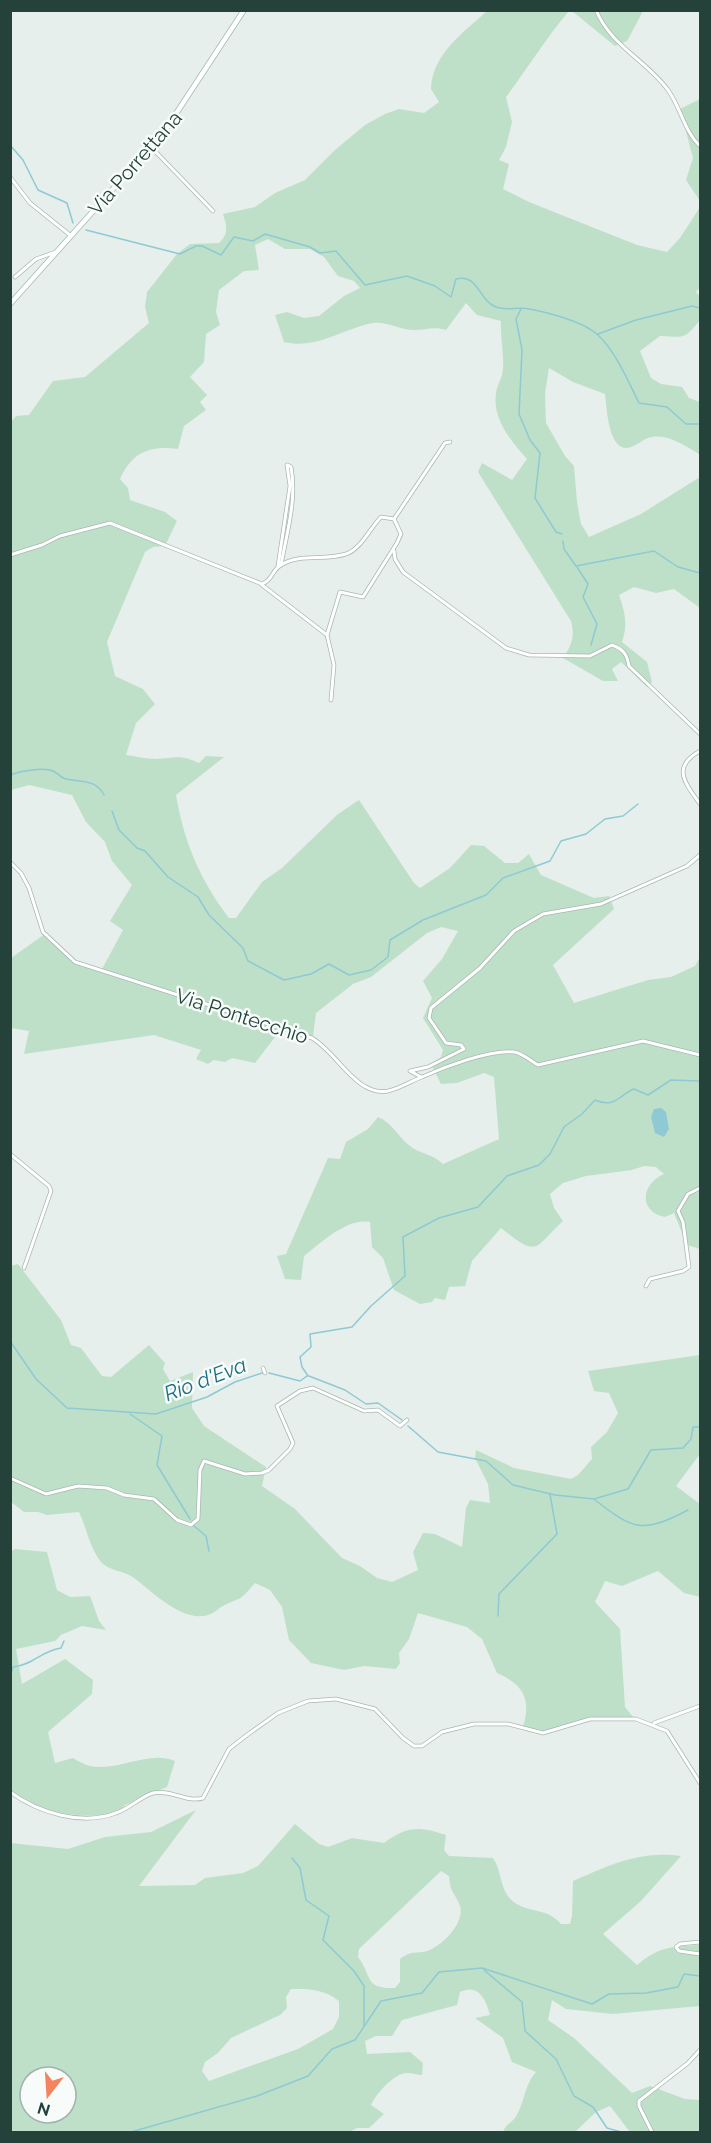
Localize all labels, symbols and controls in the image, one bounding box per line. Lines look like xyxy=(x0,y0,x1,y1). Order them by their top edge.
street label: Via Porrettana xyxy=(83,106,187,220)
street label: Via Pontecchio xyxy=(173,983,311,1049)
water label: Rio d'Eva xyxy=(160,1352,250,1406)
north arrow xyxy=(18,2065,78,2125)
text: N xyxy=(35,2098,52,2120)

